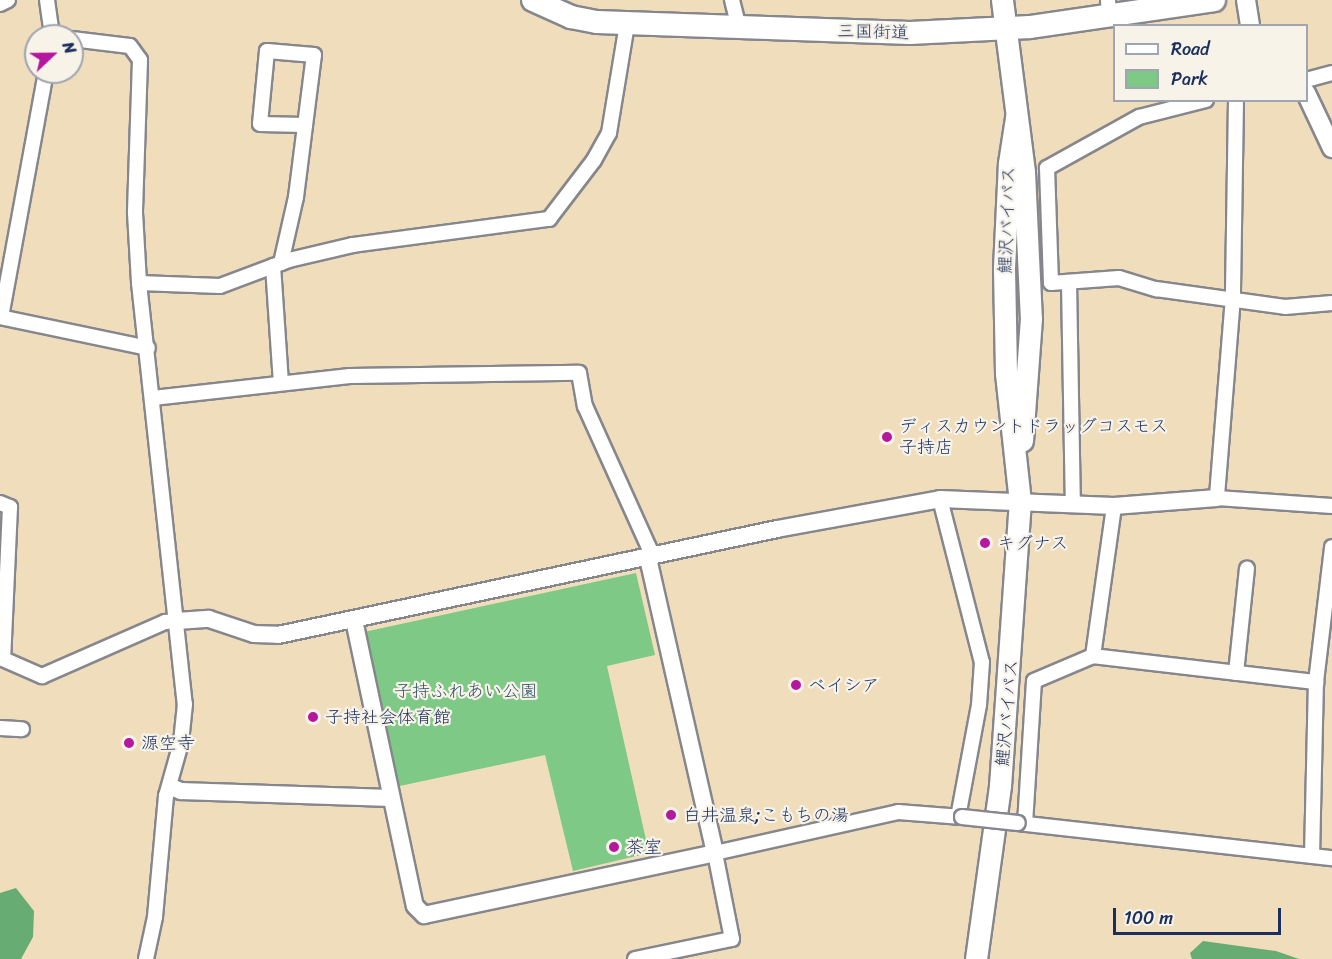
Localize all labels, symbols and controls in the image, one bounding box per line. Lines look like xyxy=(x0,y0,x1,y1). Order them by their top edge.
street label: 三国街道 xyxy=(837,21,909,43)
north arrow xyxy=(24,24,84,84)
legend xyxy=(1113,24,1308,102)
text: Road xyxy=(1171,33,1210,65)
text: N xyxy=(54,37,85,58)
text: Park xyxy=(1171,63,1208,95)
street label: 鯉沢バイパス xyxy=(994,166,1020,274)
place label: ディスカウントドラッグコスモス 子持店 xyxy=(899,416,1169,458)
marker: ディスカウントドラッグコスモス 子持店 xyxy=(880,430,894,444)
place label: キグナス xyxy=(997,532,1069,554)
marker: キグナス xyxy=(978,536,992,550)
street label: 鯉沢バイパス xyxy=(992,658,1022,768)
place label: ベイシア xyxy=(808,674,880,696)
marker: ベイシア xyxy=(789,678,803,692)
park label: 子持ふれあい公園 xyxy=(394,680,538,702)
place label: 子持社会体育館 xyxy=(325,706,451,728)
marker: 子持社会体育館 xyxy=(306,710,320,724)
place label: 源空寺 xyxy=(141,732,195,754)
marker: 源空寺 xyxy=(122,736,136,750)
place label: 白井温泉;こもちの湯 xyxy=(683,804,850,826)
marker: 白井温泉;こもちの湯 xyxy=(664,808,678,822)
place label: 茶室 xyxy=(626,836,662,858)
marker: 茶室 xyxy=(607,840,621,854)
scale bar xyxy=(1116,896,1284,934)
text: 100 m xyxy=(1124,902,1173,934)

